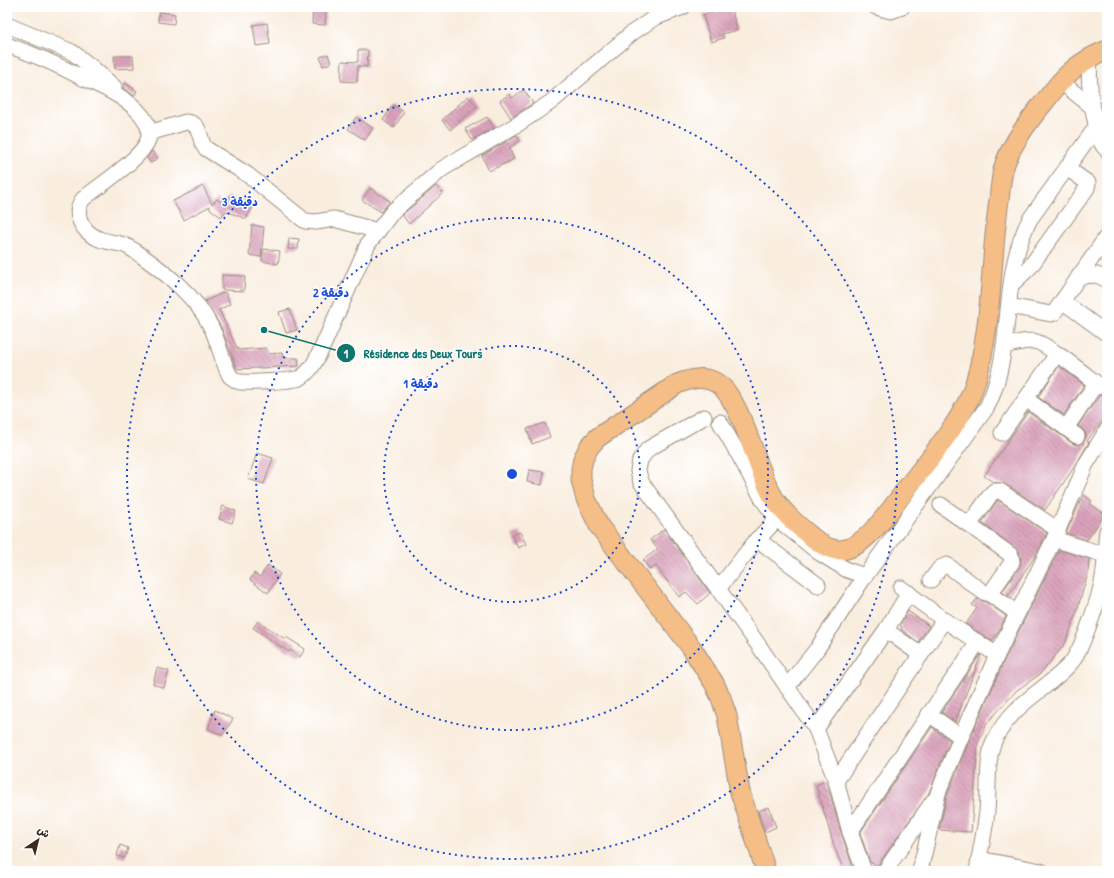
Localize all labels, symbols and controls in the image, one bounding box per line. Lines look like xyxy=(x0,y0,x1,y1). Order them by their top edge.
text: 3 دقيقة xyxy=(222,193,258,210)
text: 2 دقيقة xyxy=(313,284,349,301)
callout: Résidence des Deux Tours xyxy=(336,341,490,366)
text: Résidence des Deux Tours xyxy=(364,344,482,362)
text: 1 xyxy=(344,345,349,362)
text: 1 دقيقة xyxy=(404,375,439,392)
centre of rings xyxy=(505,467,519,481)
north arrow xyxy=(18,820,58,860)
text: ش xyxy=(35,823,53,841)

